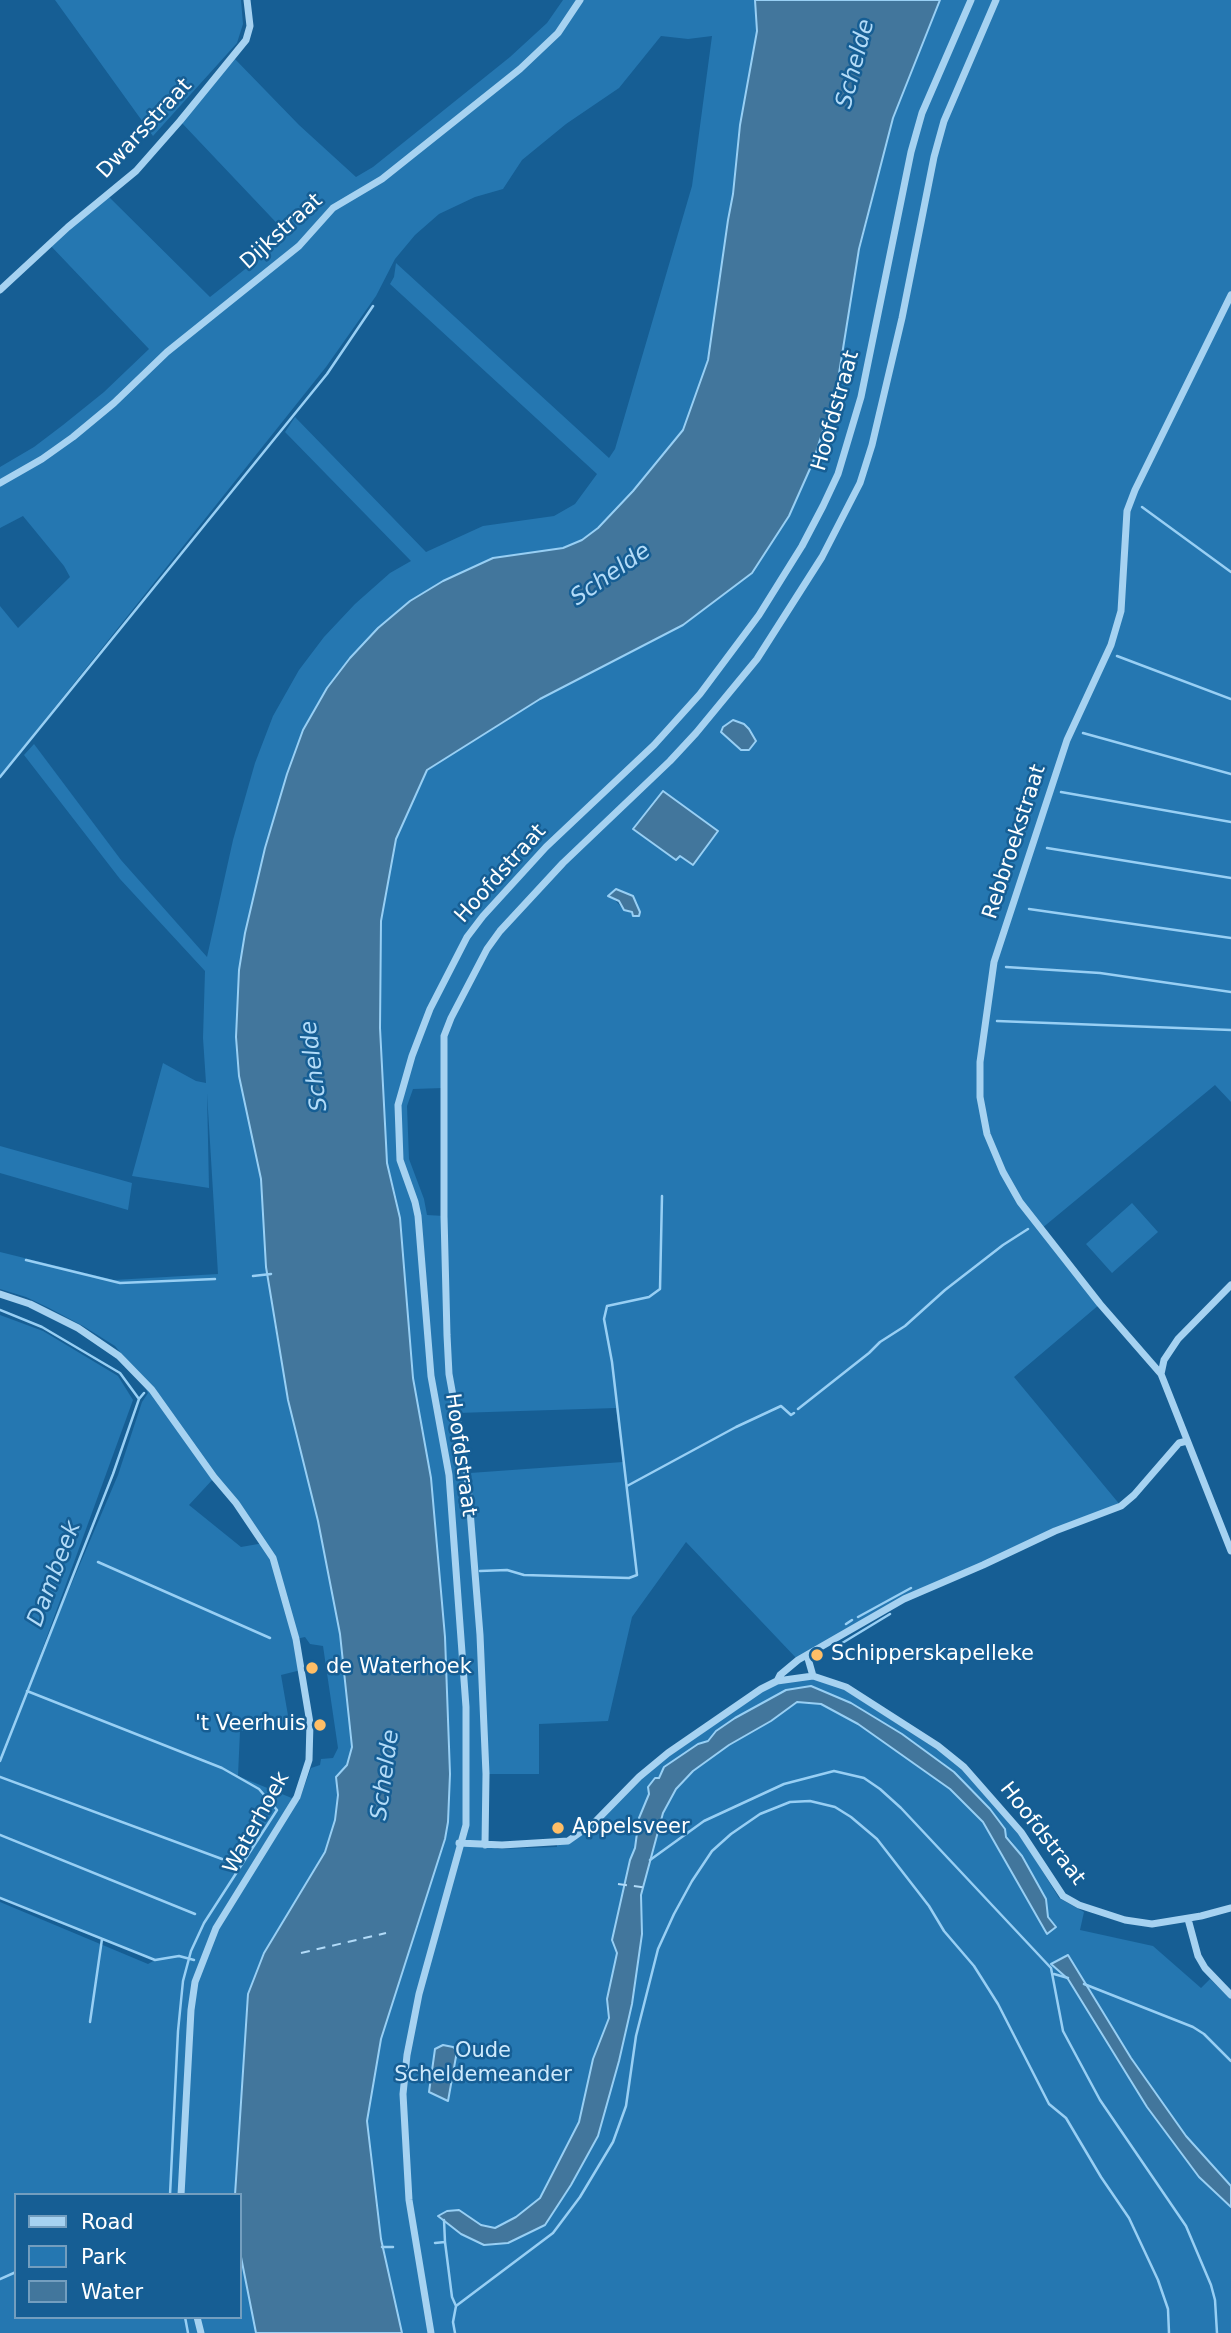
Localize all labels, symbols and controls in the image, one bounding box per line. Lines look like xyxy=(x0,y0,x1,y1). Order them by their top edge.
water label: Schelde xyxy=(831,16,881,112)
street label: Dwarsstraat xyxy=(92,74,198,184)
street label: Dijkstraat xyxy=(236,189,328,275)
street label: Hoofdstraat xyxy=(807,348,865,474)
water label: Schelde xyxy=(566,538,656,612)
street label: Rebbroekstraat xyxy=(978,761,1052,923)
street label: Hoofdstraat xyxy=(450,819,552,929)
water label: Schelde xyxy=(296,1019,334,1113)
street label: Hoofdstraat xyxy=(439,1392,481,1518)
water label: Dambeek xyxy=(22,1518,88,1630)
place label: Schipperskapelleke xyxy=(831,1642,1034,1668)
marker: Schipperskapelleke xyxy=(809,1647,825,1663)
place label: de Waterhoek xyxy=(326,1655,472,1681)
marker: de Waterhoek xyxy=(304,1660,320,1676)
place label: 't Veerhuis xyxy=(195,1712,306,1738)
marker: 't Veerhuis xyxy=(312,1717,328,1733)
water label: Schelde xyxy=(366,1728,406,1822)
street label: Waterhoek xyxy=(219,1767,295,1879)
street label: Hoofdstraat xyxy=(994,1777,1090,1891)
place label: Appelsveer xyxy=(572,1815,690,1841)
marker: Appelsveer xyxy=(550,1820,566,1836)
park label: Oude Scheldemeander xyxy=(394,2039,572,2089)
legend xyxy=(14,2193,242,2319)
text: Road xyxy=(81,2210,134,2234)
text: Park xyxy=(81,2245,126,2269)
text: Water xyxy=(81,2280,143,2304)

